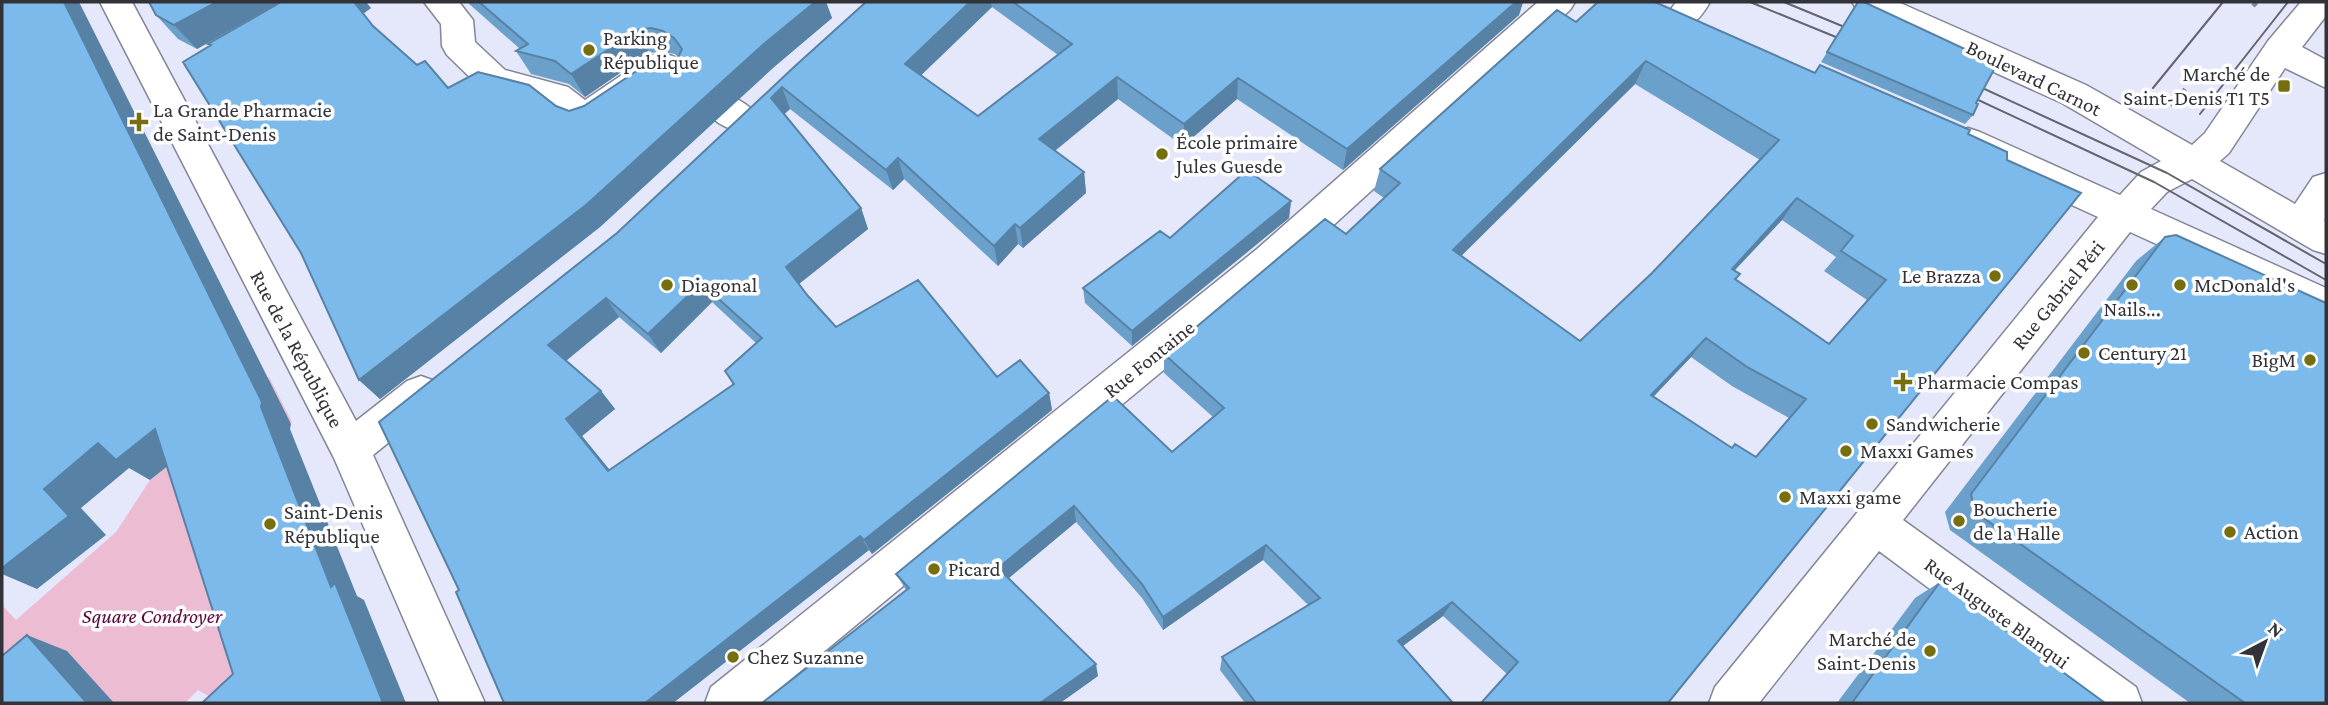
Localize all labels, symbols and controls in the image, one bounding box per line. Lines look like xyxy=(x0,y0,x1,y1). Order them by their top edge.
place label: Parking République xyxy=(603,26,699,74)
street label: Boulevard Carnot xyxy=(1963,35,2106,121)
marker: Parking République xyxy=(581,42,597,58)
place label: Marché de Saint-Denis T1 T5 xyxy=(2123,62,2270,110)
marker: Marché de Saint-Denis T1 T5 xyxy=(2276,78,2292,94)
place label: La Grande Pharmacie de Saint-Denis xyxy=(153,98,332,146)
marker: La Grande Pharmacie de Saint-Denis xyxy=(131,114,147,130)
place label: École primaire Jules Guesde xyxy=(1174,130,1297,178)
marker: École primaire Jules Guesde xyxy=(1154,146,1170,162)
street label: Rue Gabriel Péri xyxy=(2007,235,2110,354)
place label: Le Brazza xyxy=(1902,264,1981,288)
street label: Rue de la République xyxy=(245,266,349,432)
marker: Le Brazza xyxy=(1987,268,2003,284)
place label: Diagonal xyxy=(681,273,757,297)
place label: McDonald's xyxy=(2194,273,2295,297)
marker: Diagonal xyxy=(659,277,675,293)
marker: Nails... xyxy=(2124,277,2140,293)
marker: McDonald's xyxy=(2172,277,2188,293)
place label: Nails... xyxy=(2104,297,2160,321)
street label: Rue Fontaine xyxy=(1099,315,1199,403)
place label: Century 21 xyxy=(2098,341,2187,365)
marker: Century 21 xyxy=(2076,345,2092,361)
place label: BigM xyxy=(2251,348,2296,372)
marker: BigM xyxy=(2302,352,2318,368)
place label: Pharmacie Compas xyxy=(1917,370,2079,394)
marker: Pharmacie Compas xyxy=(1895,374,1911,390)
place label: Sandwicherie xyxy=(1886,412,2000,436)
marker: Sandwicherie xyxy=(1864,416,1880,432)
place label: Maxxi Games xyxy=(1860,439,1974,463)
marker: Maxxi Games xyxy=(1838,443,1854,459)
place label: Maxxi game xyxy=(1799,485,1901,509)
marker: Maxxi game xyxy=(1777,489,1793,505)
place label: Boucherie de la Halle xyxy=(1973,497,2060,545)
place label: Saint-Denis République xyxy=(284,500,383,548)
marker: Boucherie de la Halle xyxy=(1951,513,1967,529)
marker: Saint-Denis République xyxy=(262,516,278,532)
place label: Action xyxy=(2244,520,2299,544)
marker: Action xyxy=(2222,524,2238,540)
street label: Rue Auguste Blanqui xyxy=(1920,552,2075,674)
place label: Picard xyxy=(948,557,1001,581)
marker: Picard xyxy=(926,561,942,577)
park label: Square Condroyer xyxy=(82,604,223,628)
north arrow xyxy=(2230,607,2300,677)
text: N xyxy=(2264,617,2288,642)
place label: Marché de Saint-Denis xyxy=(1817,627,1916,675)
marker: Marché de Saint-Denis xyxy=(1922,643,1938,659)
place label: Chez Suzanne xyxy=(747,645,864,669)
marker: Chez Suzanne xyxy=(725,649,741,665)

